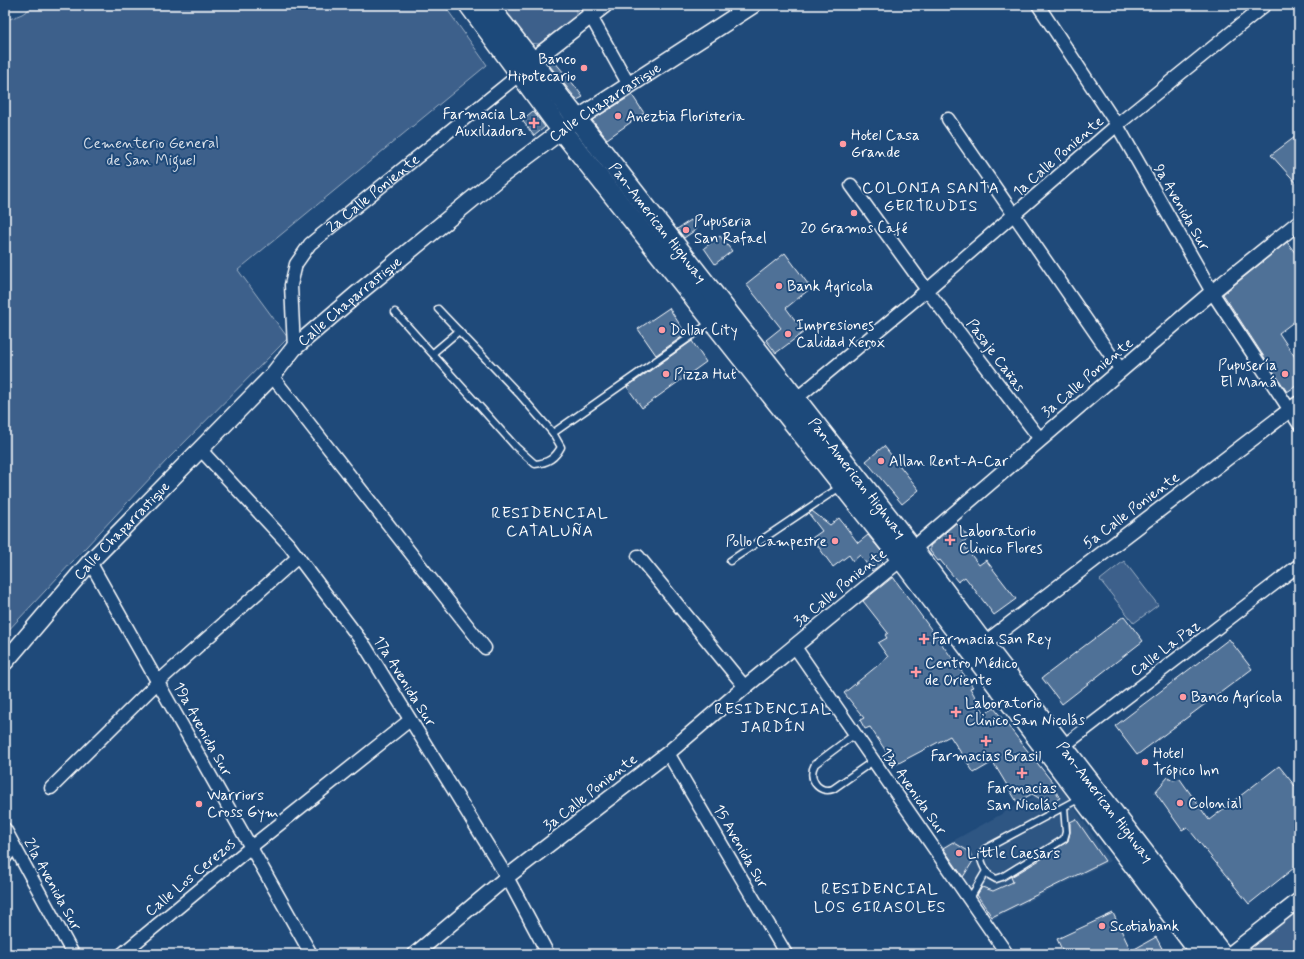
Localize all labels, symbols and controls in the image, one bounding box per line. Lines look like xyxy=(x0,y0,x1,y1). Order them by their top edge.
place label: Banco Hipotecario xyxy=(508,50,576,87)
street label: Calle Chaparrastique xyxy=(545,58,665,147)
marker: Banco Hipotecario xyxy=(579,63,589,73)
place label: Farmacia La Auxiliadora xyxy=(443,105,527,142)
place label: Aneztia Floristeria xyxy=(626,107,746,127)
marker: Aneztia Floristeria xyxy=(613,111,623,121)
street label: 1a Calle Poniente xyxy=(1009,112,1108,202)
marker: Farmacia La Auxiliadora xyxy=(529,118,539,128)
place label: Hotel Casa Grande xyxy=(851,126,920,163)
park label: Cementerio General de San Miguel xyxy=(83,134,219,172)
marker: Hotel Casa Grande xyxy=(838,139,848,149)
street label: 2a Calle Poniente xyxy=(323,150,424,238)
street label: Pan-American Highway xyxy=(604,159,711,288)
street label: 9a Avenida Sur xyxy=(1148,161,1214,255)
district label: COLONIA SANTA GERTRUDIS xyxy=(862,178,1000,217)
marker: 20 Gramos Café xyxy=(849,208,859,218)
place label: Pupuseria San Rafael xyxy=(694,212,767,249)
place label: 20 Gramos Café xyxy=(800,219,908,239)
marker: Pupuseria San Rafael xyxy=(681,225,691,235)
street label: Calle Chaparrastique xyxy=(294,252,407,352)
place label: Bank Agricola xyxy=(787,277,873,297)
marker: Bank Agricola xyxy=(774,281,784,291)
street label: Pasaje Cañas xyxy=(961,315,1029,396)
place label: Impresiones Calidad Xerox xyxy=(796,316,885,353)
place label: Dollar City xyxy=(670,321,738,341)
marker: Dollar City xyxy=(657,325,667,335)
marker: Impresiones Calidad Xerox xyxy=(783,329,793,339)
street label: 3a Calle Poniente xyxy=(1038,333,1138,422)
place label: Pupusería El Maná xyxy=(1218,356,1277,393)
place label: Pizza Hut xyxy=(674,365,737,385)
marker: Pizza Hut xyxy=(661,369,671,379)
marker: Pupusería El Maná xyxy=(1280,369,1290,379)
street label: Pan-American Highway xyxy=(803,414,910,543)
place label: Allan Rent-A-Car xyxy=(889,452,1009,472)
marker: Allan Rent-A-Car xyxy=(876,456,886,466)
street label: 5a Calle Poniente xyxy=(1079,468,1184,554)
street label: Calle Chaparrastique xyxy=(70,477,175,585)
district label: RESIDENCIAL CATALUÑA xyxy=(491,503,609,542)
place label: Laboratorio Clinico Flores xyxy=(959,522,1043,559)
place label: Pollo Campestre xyxy=(726,532,827,552)
marker: Laboratorio Clinico Flores xyxy=(944,534,956,546)
marker: Pollo Campestre xyxy=(830,536,840,546)
street label: 3a Calle Poniente xyxy=(790,544,891,631)
street label: Calle La Paz xyxy=(1127,616,1205,682)
place label: Farmacia San Rey xyxy=(932,630,1051,650)
street label: 17a Avenida Sur xyxy=(368,632,440,731)
marker: Farmacia San Rey xyxy=(919,634,929,644)
place label: Centro Médico de Oriente xyxy=(925,654,1018,691)
marker: Centro Médico de Oriente xyxy=(910,666,922,678)
street label: 19a Avenida Sur xyxy=(168,679,237,781)
place label: Banco Agrícola xyxy=(1191,688,1282,708)
marker: Banco Agrícola xyxy=(1178,692,1188,702)
place label: Laboratorio Clinico San Nicolás xyxy=(965,694,1085,731)
district label: RESIDENCIAL JARDÍN xyxy=(714,699,832,738)
marker: Laboratorio Clinico San Nicolás xyxy=(950,706,962,718)
marker: Farmacias Brasil xyxy=(981,736,991,746)
street label: Pan-American Highway xyxy=(1051,738,1157,867)
street label: 13a Avenida Sur xyxy=(876,744,951,840)
place label: Hotel Trópico Inn xyxy=(1153,744,1219,781)
place label: Farmacias Brasil xyxy=(931,747,1041,767)
street label: 3a Calle Poniente xyxy=(540,750,642,836)
marker: Hotel Trópico Inn xyxy=(1140,757,1150,767)
marker: Farmacias San Nicolás xyxy=(1017,768,1027,778)
place label: Farmacias San Nicolás xyxy=(987,779,1058,816)
place label: Warriors Cross Gym xyxy=(207,786,279,823)
place label: Colonial xyxy=(1188,794,1242,814)
marker: Colonial xyxy=(1175,798,1185,808)
marker: Warriors Cross Gym xyxy=(194,799,204,809)
street label: 15 Avenida Sur xyxy=(708,801,773,893)
street label: Calle Los Cerezos xyxy=(141,834,240,921)
street label: 21a Avenida Sur xyxy=(18,835,86,935)
place label: Little Caesars xyxy=(967,844,1060,864)
marker: Little Caesars xyxy=(954,848,964,858)
district label: RESIDENCIAL LOS GIRASOLES xyxy=(814,879,946,918)
place label: Scotiabank xyxy=(1110,917,1179,937)
marker: Scotiabank xyxy=(1097,921,1107,931)

